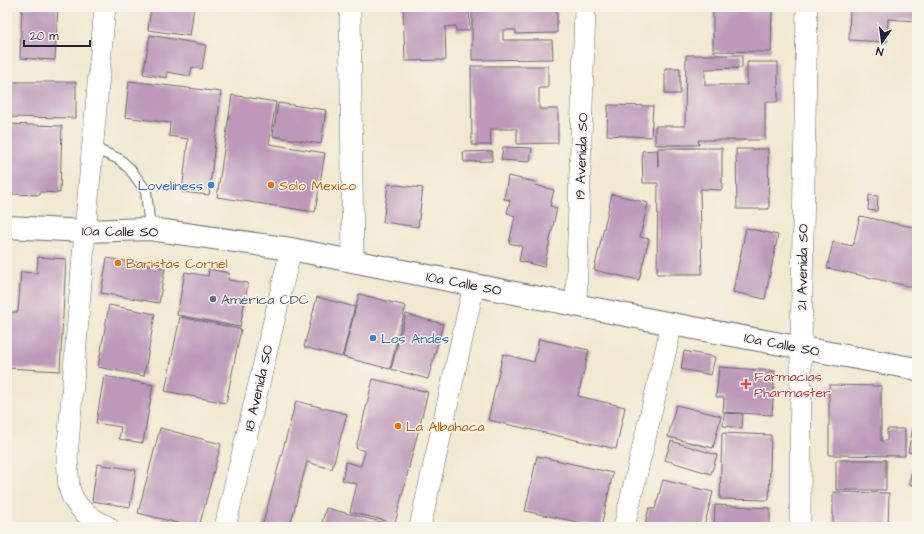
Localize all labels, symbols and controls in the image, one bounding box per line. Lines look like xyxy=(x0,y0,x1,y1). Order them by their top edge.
scale bar xyxy=(24,22,90,48)
north arrow xyxy=(862,22,902,62)
text: 20 m xyxy=(30,28,59,45)
text: N xyxy=(874,43,885,59)
street label: 19 Avenida SO xyxy=(570,112,594,200)
place label: Loveliness xyxy=(138,176,203,196)
place label: Solo Mexico xyxy=(279,176,356,196)
marker: Loveliness xyxy=(206,180,216,190)
marker: Solo Mexico xyxy=(266,180,276,190)
street label: 10a Calle SO xyxy=(82,221,158,243)
street label: 21 Avenida SO xyxy=(792,224,814,310)
place label: Baristas Cornel xyxy=(126,254,228,274)
marker: Baristas Cornel xyxy=(113,258,123,268)
street label: 10a Calle SO xyxy=(424,267,503,301)
place label: América CDC xyxy=(221,290,309,310)
marker: América CDC xyxy=(208,294,218,304)
street label: 10a Calle SO xyxy=(742,328,821,362)
place label: Los Andes xyxy=(381,329,449,349)
marker: Los Andes xyxy=(368,333,378,343)
street label: 18 Avenida SO xyxy=(239,343,279,433)
place label: Farmacias Pharmaster xyxy=(754,367,831,403)
marker: Farmacias Pharmaster xyxy=(741,379,751,389)
place label: La Albahaca xyxy=(406,417,485,437)
marker: La Albahaca xyxy=(393,421,403,431)

